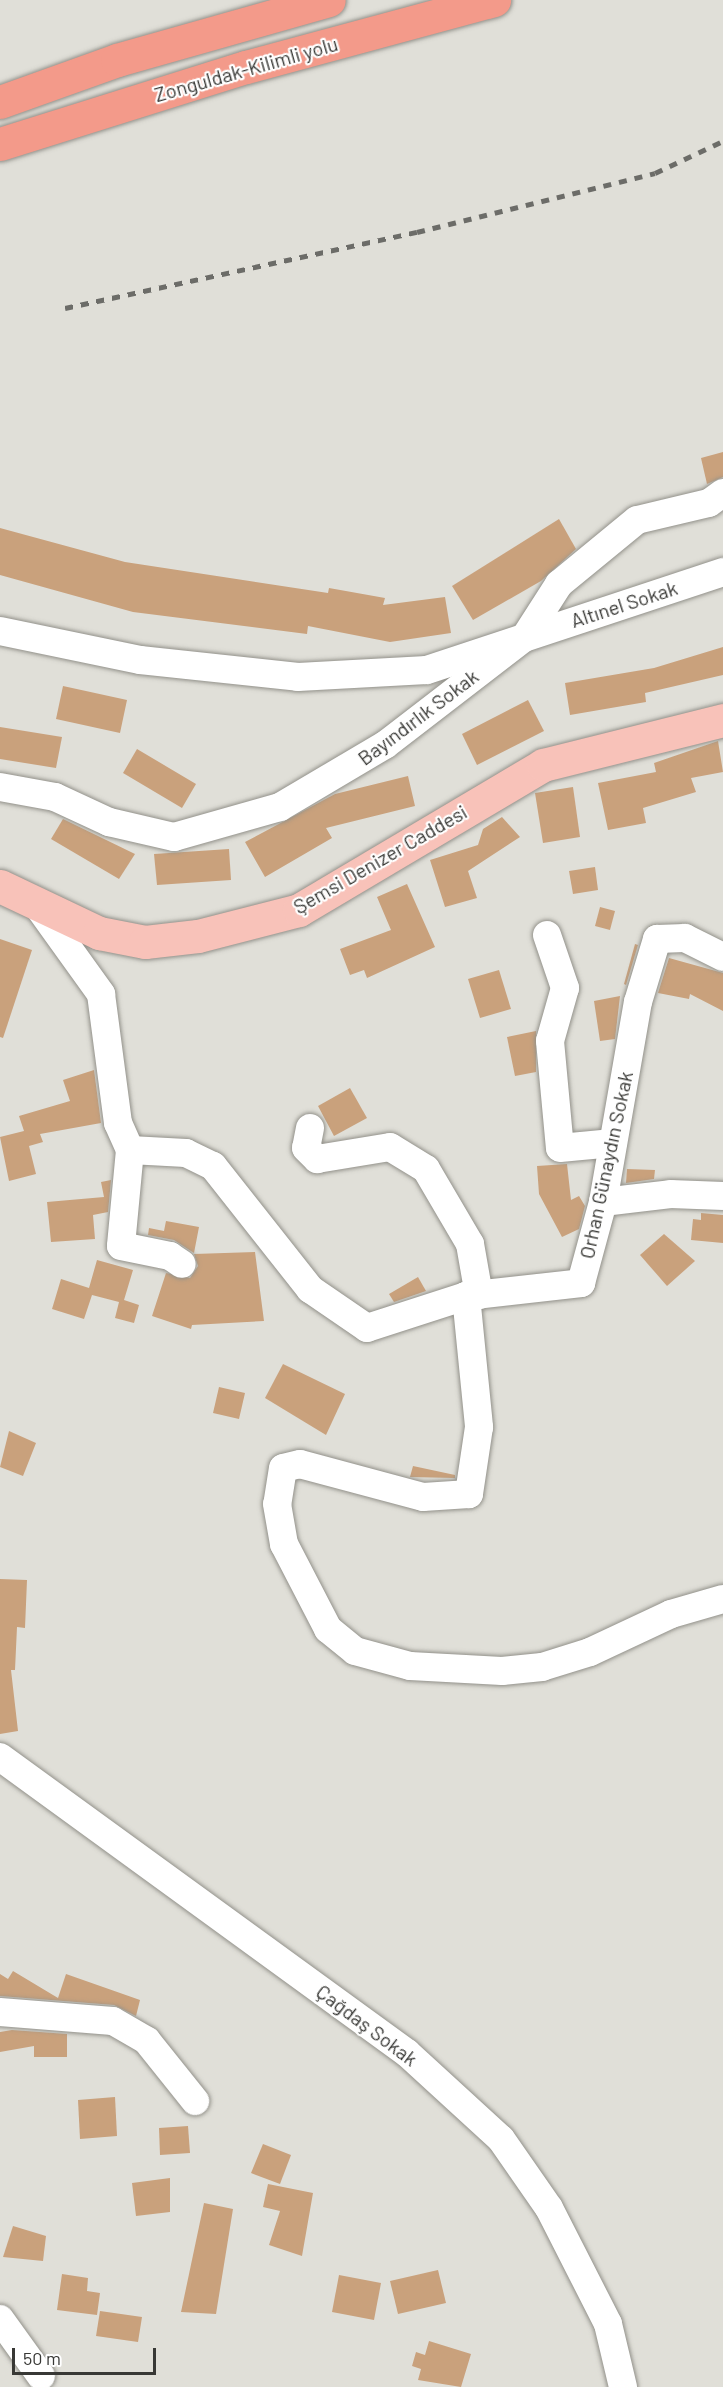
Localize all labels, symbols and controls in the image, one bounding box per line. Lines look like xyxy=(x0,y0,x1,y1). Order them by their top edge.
street label: Zonguldak-Kilimli yolu xyxy=(152,31,340,107)
street label: Altınel Sokak xyxy=(568,575,680,633)
street label: Bayındırlık Sokak xyxy=(353,664,483,770)
street label: Şemsi Denizer Caddesi xyxy=(289,799,471,919)
street label: Orhan Günaydın Sokak xyxy=(574,1069,638,1261)
street label: Çağdaş Sokak xyxy=(312,1979,422,2071)
scale bar xyxy=(15,2336,159,2374)
text: 50 m xyxy=(23,2347,61,2369)

